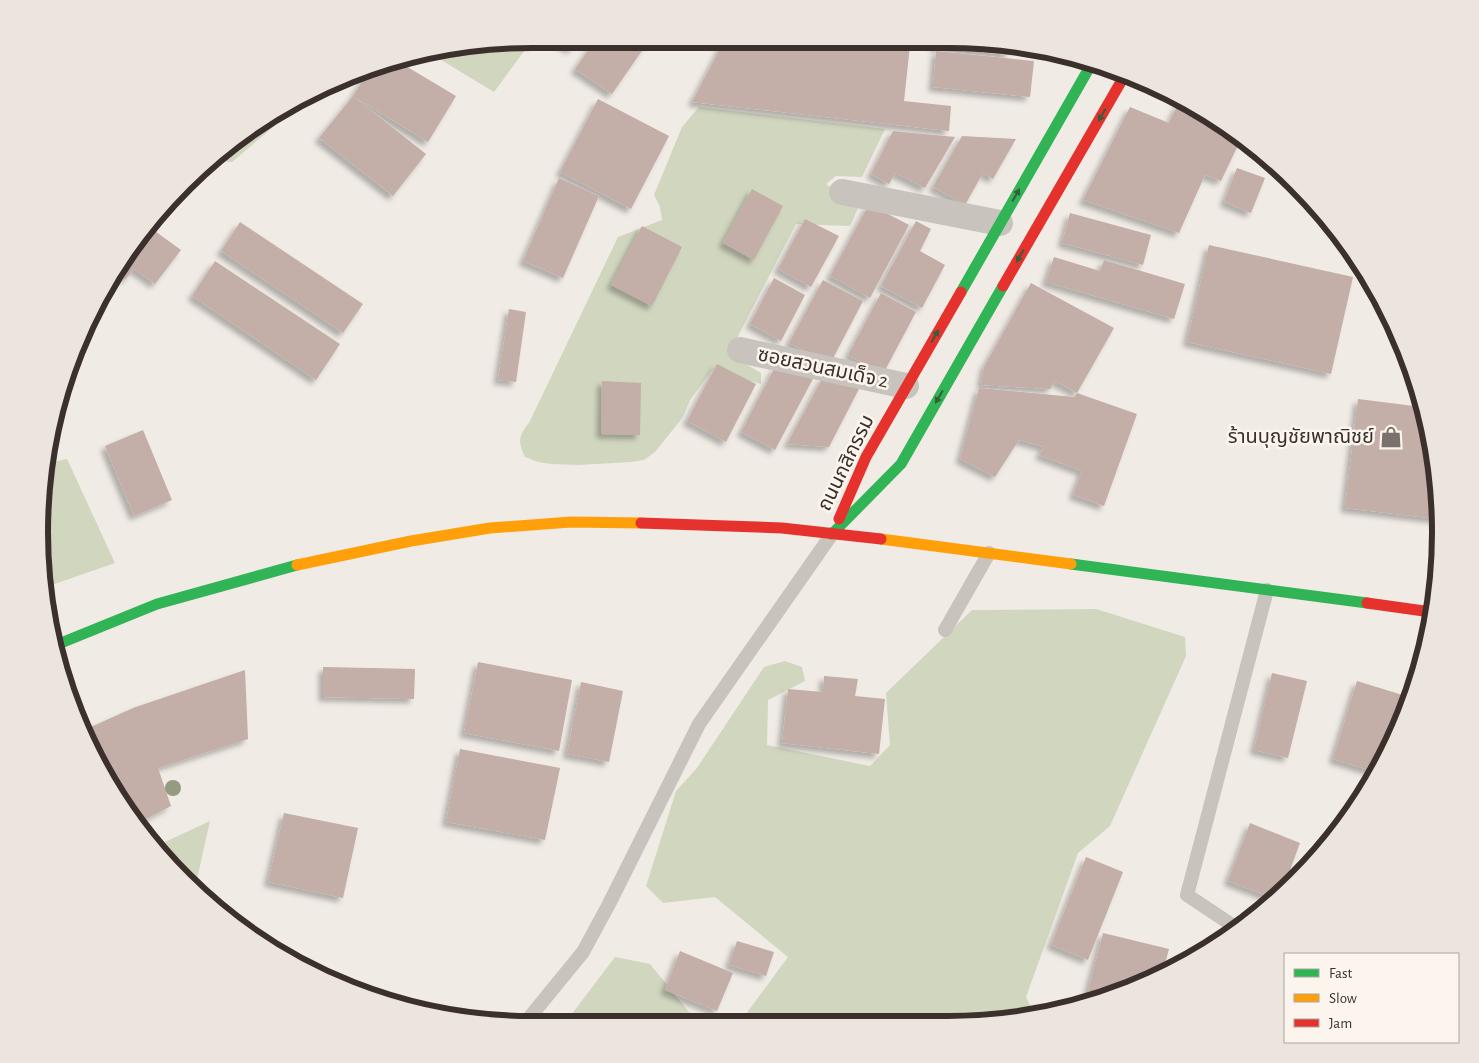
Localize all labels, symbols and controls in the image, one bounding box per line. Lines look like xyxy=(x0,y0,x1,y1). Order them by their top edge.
one-way arrow xyxy=(1097,109,1106,122)
one-way arrow xyxy=(1012,188,1021,201)
one-way arrow xyxy=(1016,250,1025,263)
one-way arrow xyxy=(931,329,940,342)
street label: ซอยสวนสมเด็จ 2 xyxy=(756,344,890,392)
one-way arrow xyxy=(935,389,943,404)
street label: ถนนกสิกรรม xyxy=(814,412,878,514)
shop icon: ร้านบุญชัยพาณิชย์ xyxy=(1378,424,1404,450)
place label: ร้านบุญชัยพาณิชย์ xyxy=(1228,425,1374,448)
legend xyxy=(1284,953,1459,1043)
text: Fast xyxy=(1329,966,1353,981)
text: Slow xyxy=(1329,991,1357,1006)
text: Jam xyxy=(1329,1016,1352,1031)

